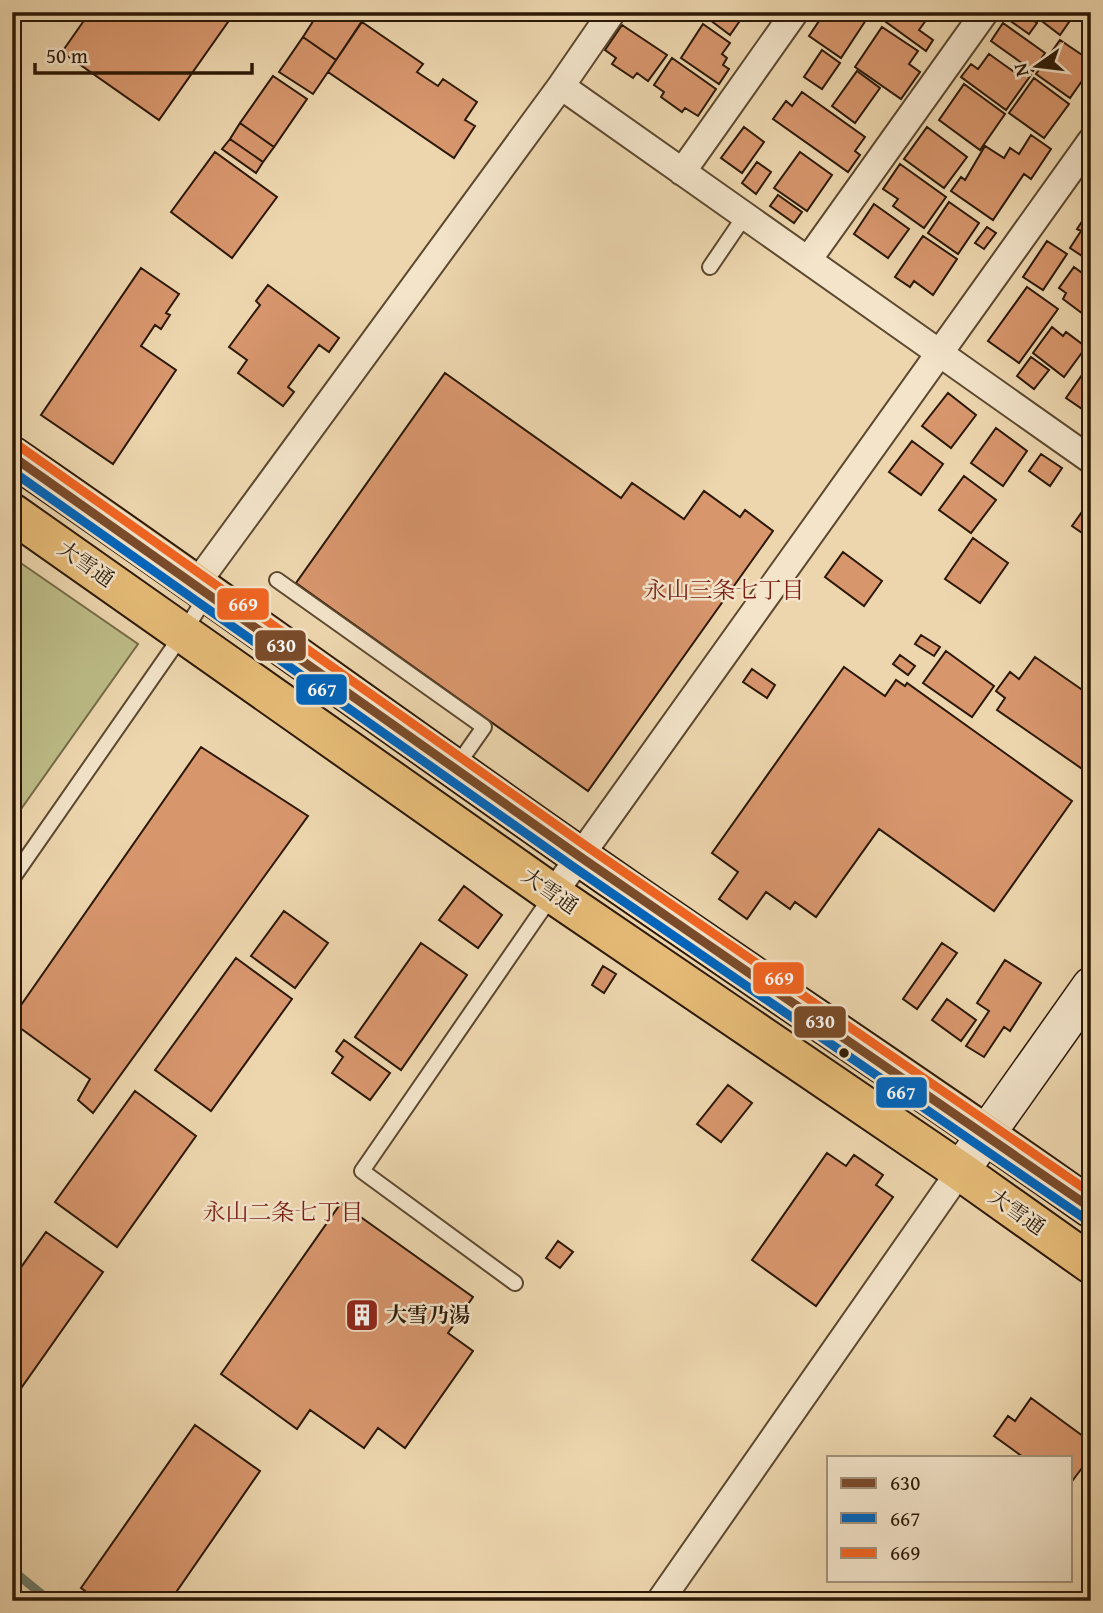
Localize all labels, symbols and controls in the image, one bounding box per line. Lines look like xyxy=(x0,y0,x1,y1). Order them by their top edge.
scale bar xyxy=(35,32,252,76)
north arrow xyxy=(1002,32,1072,102)
text: 50 m xyxy=(46,40,88,71)
text: N xyxy=(1005,60,1036,80)
street label: 大雪通 xyxy=(52,533,121,594)
district label: 永山三条七丁目 xyxy=(644,573,805,606)
line badge: 669 xyxy=(216,587,270,621)
text: 669 xyxy=(228,590,258,618)
line badge: 630 xyxy=(254,629,307,662)
text: 630 xyxy=(266,631,296,659)
line badge: 667 xyxy=(295,673,348,706)
text: 667 xyxy=(307,675,337,703)
street label: 大雪通 xyxy=(516,860,585,921)
line badge: 669 xyxy=(752,961,805,995)
text: 669 xyxy=(764,964,794,992)
line badge: 630 xyxy=(793,1005,847,1039)
text: 630 xyxy=(805,1007,835,1035)
unlabelled marker xyxy=(837,1046,851,1060)
line badge: 667 xyxy=(875,1076,928,1109)
text: 667 xyxy=(886,1078,916,1106)
street label: 大雪通 xyxy=(983,1181,1052,1242)
district label: 永山二条七丁目 xyxy=(203,1195,364,1228)
building icon: 大雪乃湯 xyxy=(343,1296,381,1334)
place label: 大雪乃湯 xyxy=(386,1299,470,1330)
legend xyxy=(827,1456,1072,1582)
text: 630 xyxy=(890,1467,920,1498)
text: 667 xyxy=(890,1503,920,1534)
text: 669 xyxy=(890,1537,920,1568)

